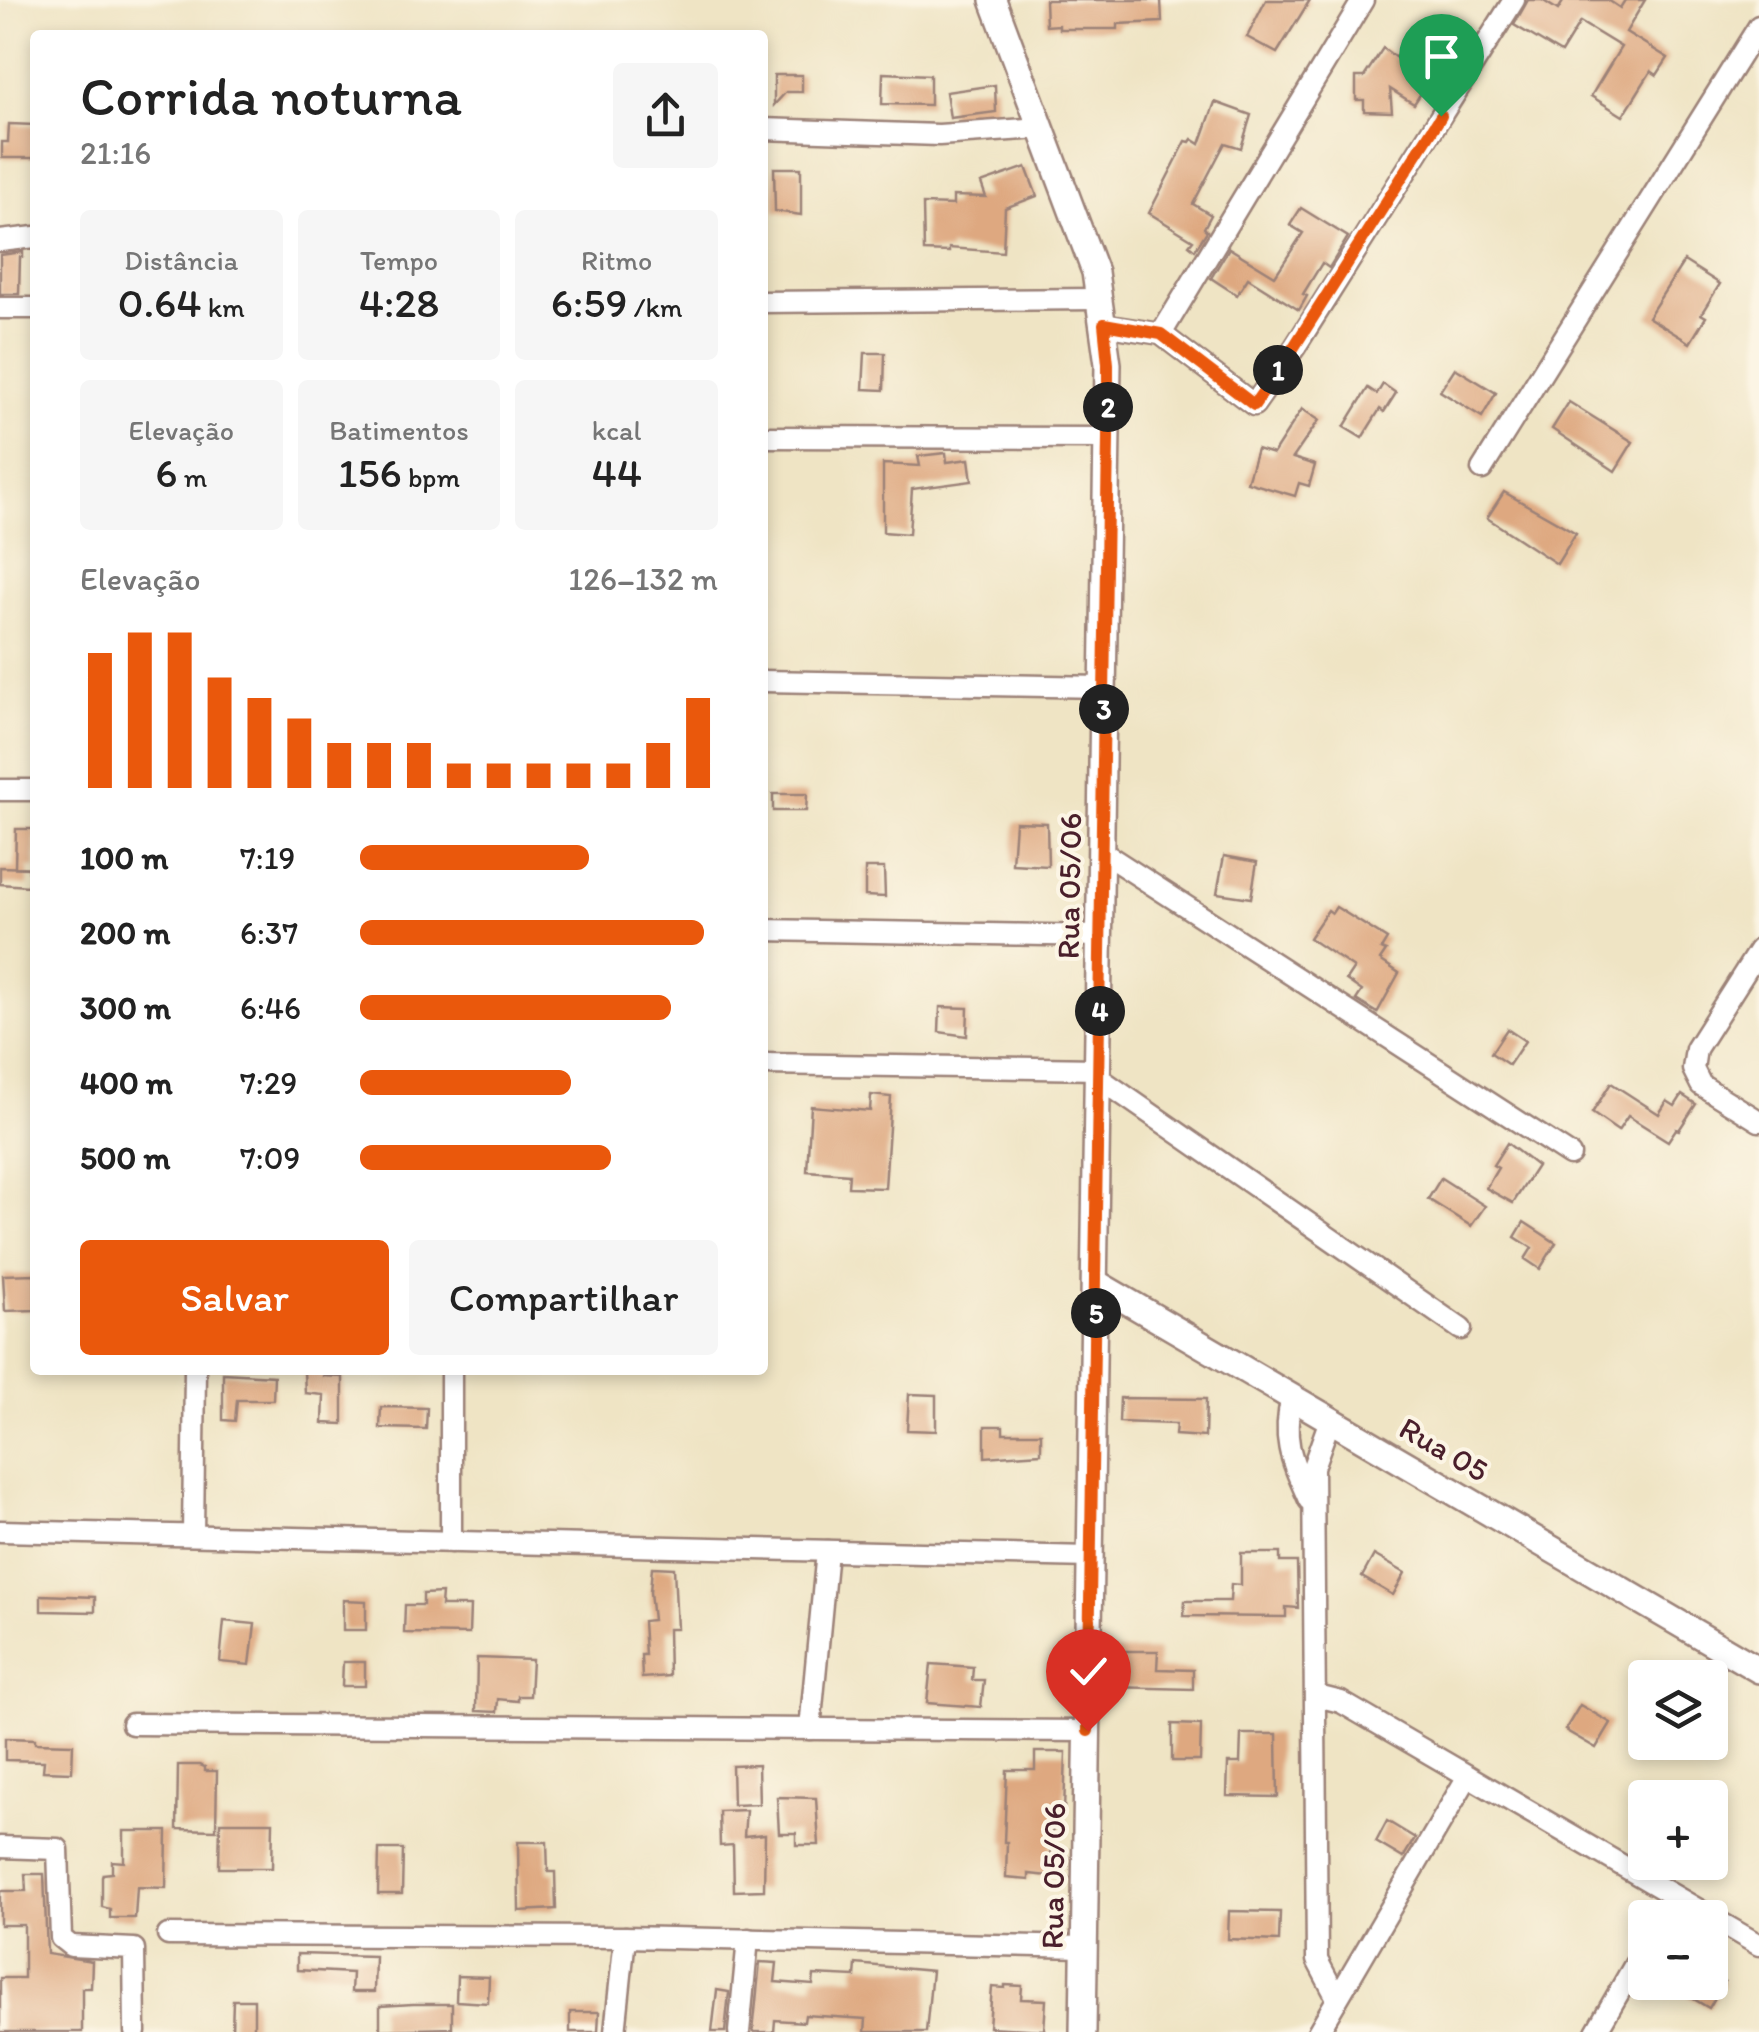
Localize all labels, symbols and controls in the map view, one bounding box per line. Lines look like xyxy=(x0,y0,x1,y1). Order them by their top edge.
pin xyxy=(1399,14,1484,117)
icon: arrive xyxy=(1414,29,1469,84)
text: Corrida noturna xyxy=(80,63,462,129)
button: share xyxy=(613,63,718,168)
text: 21:16 xyxy=(80,134,151,172)
text: Distância xyxy=(124,243,238,277)
text: Tempo xyxy=(360,243,438,277)
text: Ritmo xyxy=(581,243,652,277)
text: 0.64 xyxy=(118,277,202,328)
text: 4:28 xyxy=(359,277,439,328)
text: 6:59 xyxy=(551,277,627,328)
text: km xyxy=(202,290,245,324)
text: /km xyxy=(627,290,682,324)
pin: 1 xyxy=(1253,345,1303,395)
text: 1 xyxy=(1272,353,1285,387)
pin: 2 xyxy=(1083,382,1133,432)
text: 2 xyxy=(1101,390,1115,424)
text: Elevação xyxy=(129,413,234,447)
text: Batimentos xyxy=(329,413,469,447)
text: kcal xyxy=(592,413,642,447)
text: 6 xyxy=(155,447,178,498)
text: 156 xyxy=(338,447,402,498)
text: 44 xyxy=(591,447,642,498)
text: m xyxy=(178,460,207,494)
text: bpm xyxy=(402,460,460,494)
text: Elevação xyxy=(80,560,200,598)
text: 126–132 m xyxy=(568,560,718,598)
pin: 3 xyxy=(1079,684,1129,734)
text: 3 xyxy=(1096,692,1112,726)
street label: Rua 05/06 xyxy=(1049,812,1089,960)
text: 100 m xyxy=(80,839,168,877)
text: 7:19 xyxy=(240,839,295,877)
text: 200 m xyxy=(80,914,170,952)
text: 6:37 xyxy=(240,914,298,952)
pin: 4 xyxy=(1075,986,1125,1036)
text: 300 m xyxy=(80,989,171,1027)
text: 6:46 xyxy=(240,989,301,1027)
text: 4 xyxy=(1092,994,1108,1028)
text: 400 m xyxy=(80,1064,173,1102)
text: 7:29 xyxy=(240,1064,297,1102)
text: 500 m xyxy=(80,1139,170,1177)
text: 7:09 xyxy=(240,1139,300,1177)
button: Salvar xyxy=(80,1240,389,1355)
button: Compartilhar xyxy=(409,1240,718,1355)
pin: 5 xyxy=(1071,1288,1121,1338)
text: 5 xyxy=(1089,1296,1103,1330)
street label: Rua 05 xyxy=(1393,1408,1495,1490)
pin xyxy=(1046,1629,1131,1732)
icon: check xyxy=(1061,1644,1116,1699)
map controls xyxy=(1628,1660,1728,2000)
button: layers xyxy=(1628,1660,1728,1760)
button: + xyxy=(1628,1780,1728,1880)
street label: Rua 05/06 xyxy=(1033,1802,1073,1950)
button: − xyxy=(1628,1900,1728,2000)

